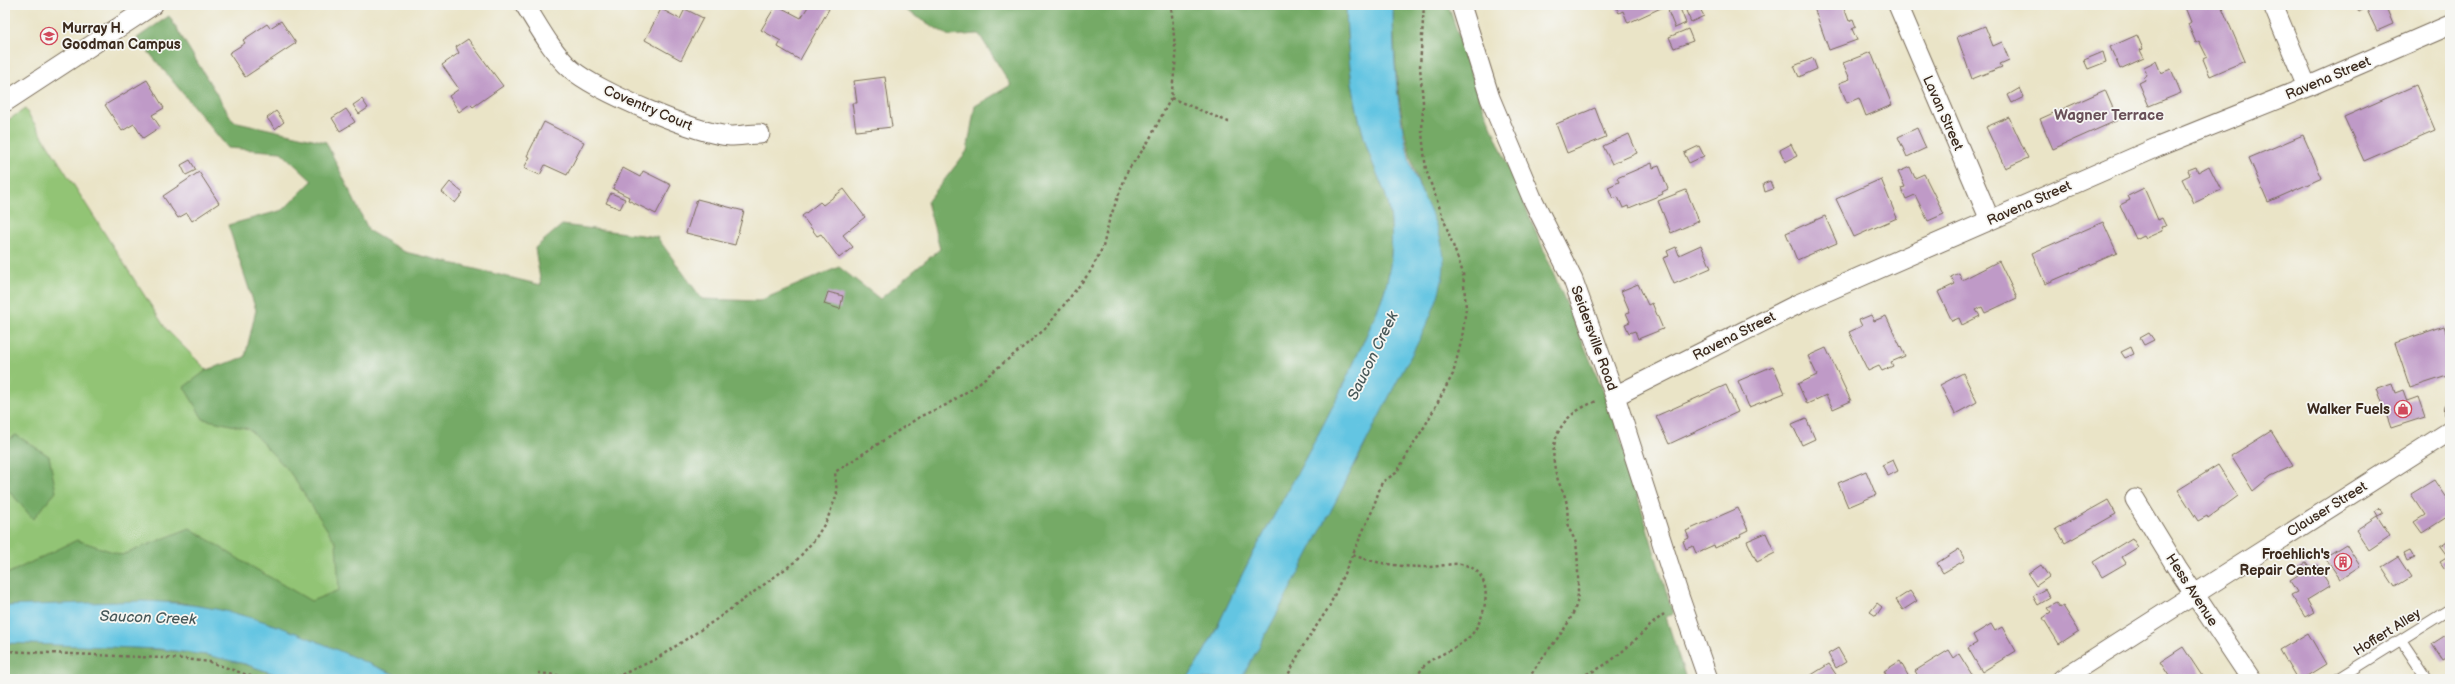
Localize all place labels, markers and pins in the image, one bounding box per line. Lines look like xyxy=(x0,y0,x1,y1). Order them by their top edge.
place label: Murray H. Goodman Campus xyxy=(62,20,181,53)
school or university icon: Murray H. Goodman Campus xyxy=(39,26,59,46)
shop icon: Walker Fuels xyxy=(2393,399,2413,419)
place label: Walker Fuels xyxy=(2307,401,2390,418)
place label: Froehlich's Repair Center xyxy=(2240,546,2330,579)
building icon: Froehlich's Repair Center xyxy=(2333,552,2353,572)

